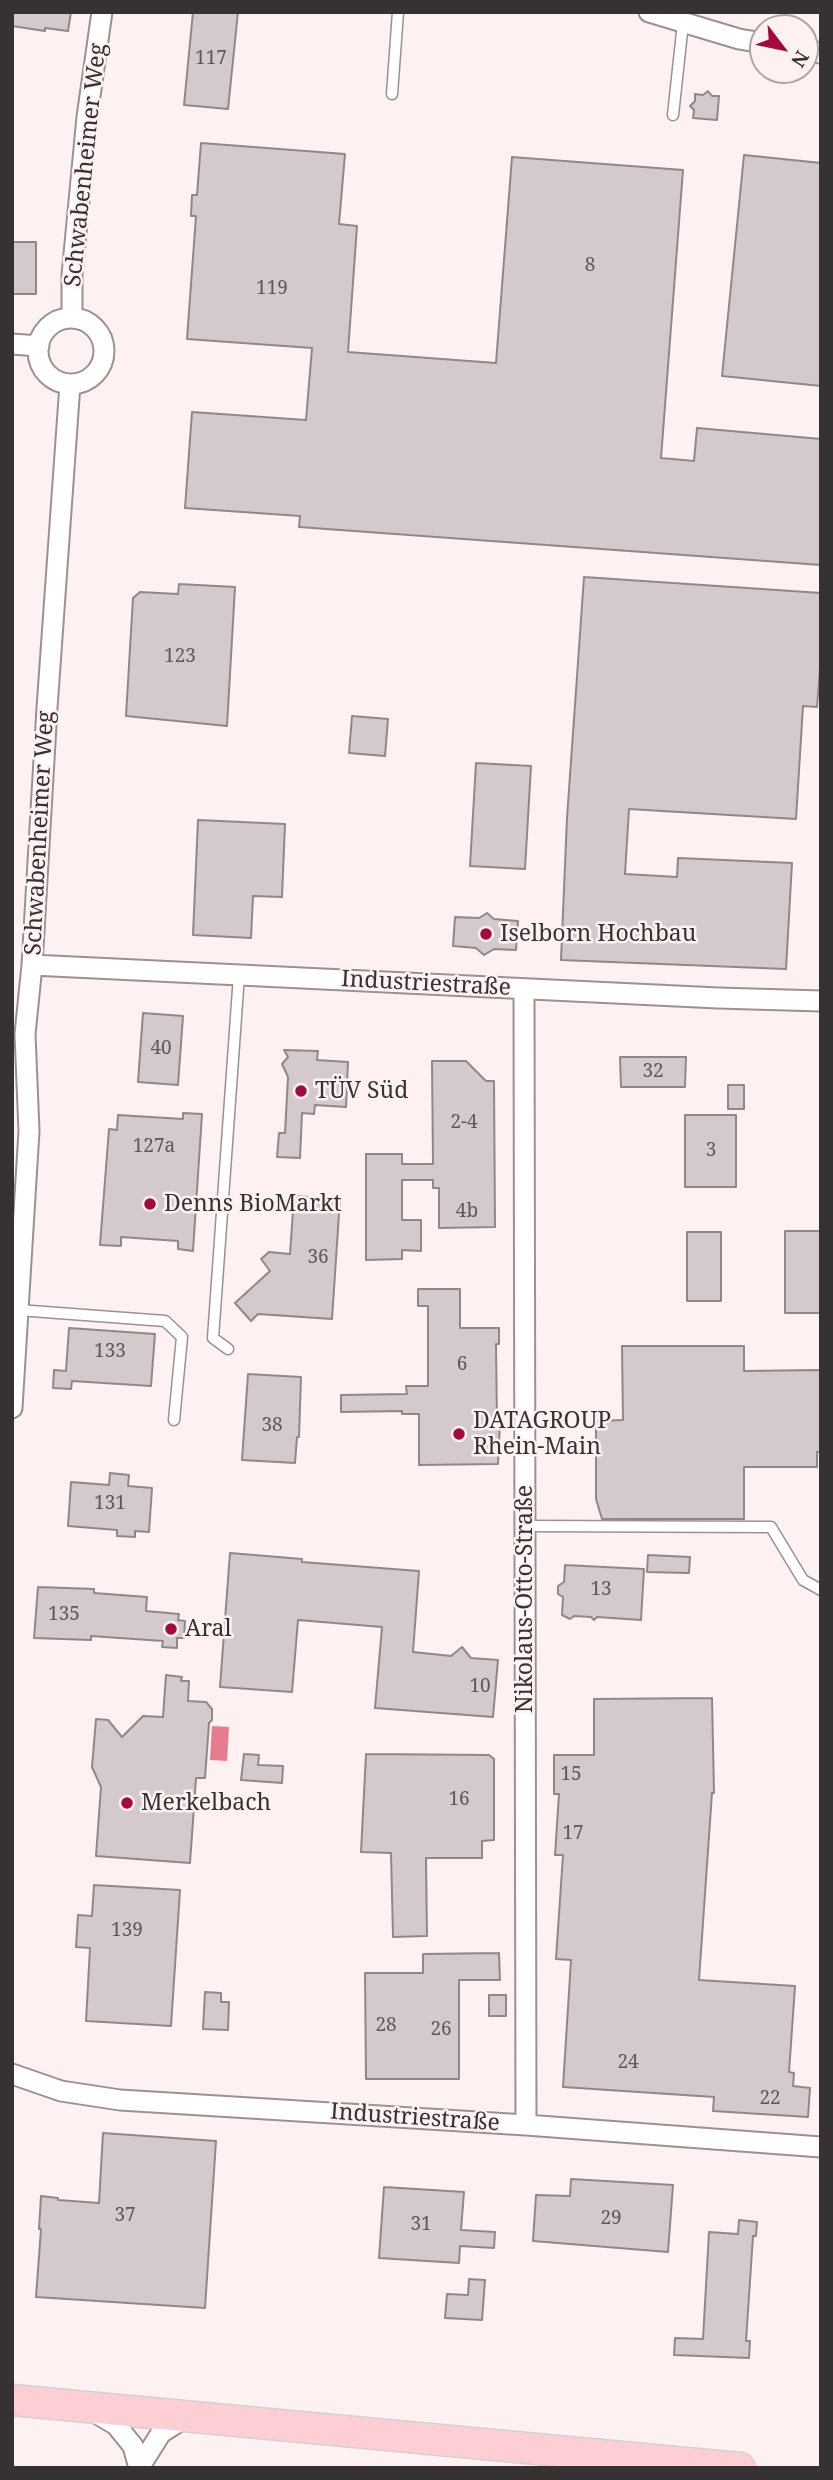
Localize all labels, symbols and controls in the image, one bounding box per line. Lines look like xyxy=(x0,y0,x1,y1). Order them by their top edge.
north arrow xyxy=(749,14,819,84)
street label: Schwabenheimer Weg xyxy=(59,42,113,288)
text: N xyxy=(785,46,815,72)
house number: 117 xyxy=(195,48,227,70)
house number: 8 xyxy=(585,255,595,277)
house number: 119 xyxy=(256,278,288,300)
house number: 123 xyxy=(164,646,196,668)
street label: Schwabenheimer Weg xyxy=(20,710,60,956)
place label: Iselborn Hochbau xyxy=(500,920,696,948)
marker: Iselborn Hochbau xyxy=(478,926,494,942)
street label: Industriestraße xyxy=(340,966,512,1002)
house number: 40 xyxy=(150,1038,172,1060)
house number: 32 xyxy=(642,1061,664,1083)
place label: TÜV Süd xyxy=(315,1077,408,1105)
marker: TÜV Süd xyxy=(293,1083,309,1099)
house number: 2-4 xyxy=(450,1112,478,1134)
house number: 127a xyxy=(133,1136,175,1158)
house number: 3 xyxy=(706,1140,716,1162)
place label: Denns BioMarkt xyxy=(164,1190,342,1218)
marker: Denns BioMarkt xyxy=(142,1196,158,1212)
house number: 4b xyxy=(456,1201,478,1223)
house number: 36 xyxy=(307,1247,329,1269)
house number: 133 xyxy=(94,1341,126,1363)
house number: 6 xyxy=(457,1354,467,1376)
place label: DATAGROUP Rhein-Main xyxy=(473,1407,611,1461)
house number: 38 xyxy=(261,1415,283,1437)
marker: DATAGROUP Rhein-Main xyxy=(451,1426,467,1442)
street label: Nikolaus-Otto-Straße xyxy=(511,1485,539,1713)
house number: 131 xyxy=(94,1493,126,1515)
house number: 13 xyxy=(590,1579,612,1601)
house number: 135 xyxy=(48,1604,80,1626)
place label: Aral xyxy=(185,1615,232,1643)
marker: Aral xyxy=(163,1621,179,1637)
house number: 10 xyxy=(469,1676,491,1698)
house number: 15 xyxy=(560,1764,582,1786)
place label: Merkelbach xyxy=(141,1789,271,1817)
house number: 16 xyxy=(448,1789,470,1811)
marker: Merkelbach xyxy=(119,1795,135,1811)
house number: 17 xyxy=(562,1823,584,1845)
house number: 139 xyxy=(111,1920,143,1942)
house number: 28 xyxy=(375,2015,397,2037)
house number: 26 xyxy=(430,2019,452,2041)
house number: 24 xyxy=(617,2052,639,2074)
house number: 22 xyxy=(759,2088,781,2110)
street label: Industriestraße xyxy=(329,2098,501,2138)
house number: 37 xyxy=(114,2205,136,2227)
house number: 29 xyxy=(600,2208,622,2230)
house number: 31 xyxy=(410,2214,432,2236)

